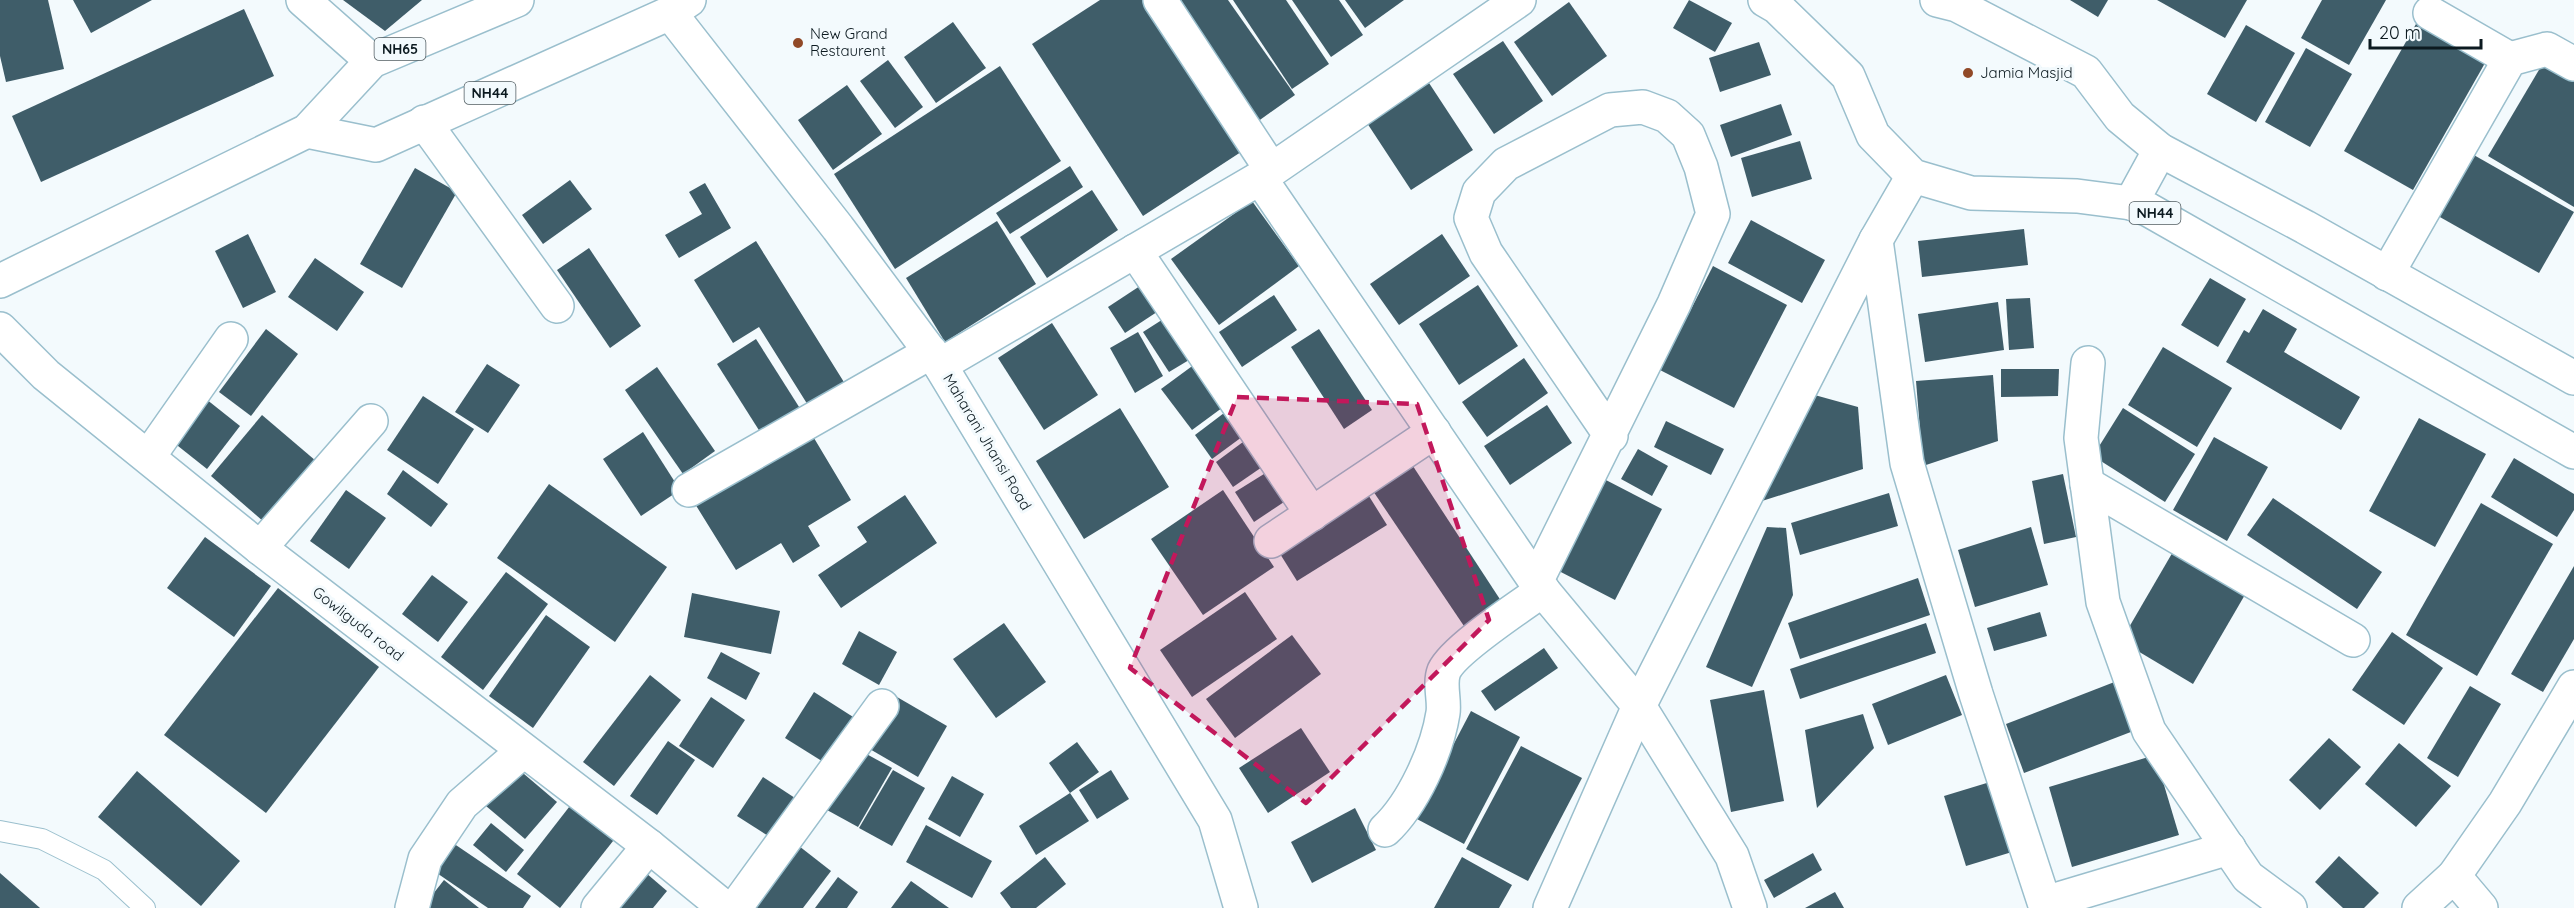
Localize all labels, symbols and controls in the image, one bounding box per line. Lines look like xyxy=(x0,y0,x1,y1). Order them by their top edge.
scale bar xyxy=(2370,12,2481,50)
text: 20 m xyxy=(2379,21,2421,44)
place label: New Grand Restaurent xyxy=(810,24,888,60)
marker: New Grand Restaurent xyxy=(791,36,805,50)
road number: NH65 xyxy=(374,38,426,60)
place label: Jamia Masjid xyxy=(1980,63,2073,82)
marker: Jamia Masjid xyxy=(1961,66,1975,80)
road number: NH44 xyxy=(464,82,516,104)
road number: NH44 xyxy=(2130,202,2180,224)
street label: Maharani Jhansi Road xyxy=(939,370,1036,514)
street label: Gowliguda road xyxy=(309,582,408,665)

